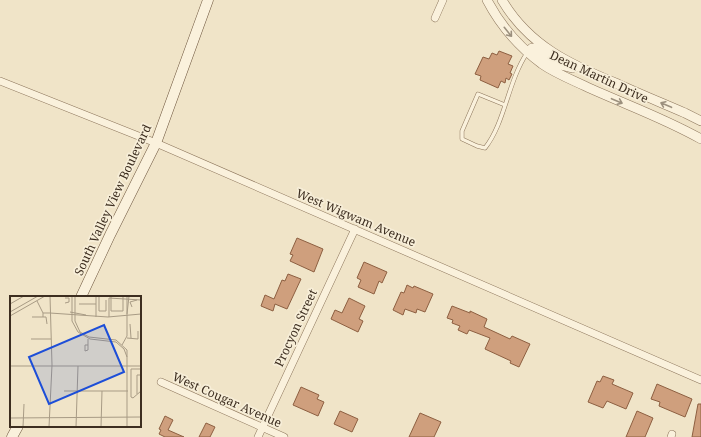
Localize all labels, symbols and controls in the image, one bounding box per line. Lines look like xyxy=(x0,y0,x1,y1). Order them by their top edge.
one-way arrow xyxy=(504,27,513,38)
street label: Dean Martin Drive xyxy=(547,46,651,107)
one-way arrow xyxy=(611,98,623,105)
one-way arrow xyxy=(660,101,672,108)
street label: South Valley View Boulevard xyxy=(70,121,155,278)
street label: West Wigwam Avenue xyxy=(294,185,419,250)
street label: Procyon Street xyxy=(270,286,321,369)
inset map xyxy=(10,296,141,427)
street label: West Cougar Avenue xyxy=(170,368,284,431)

